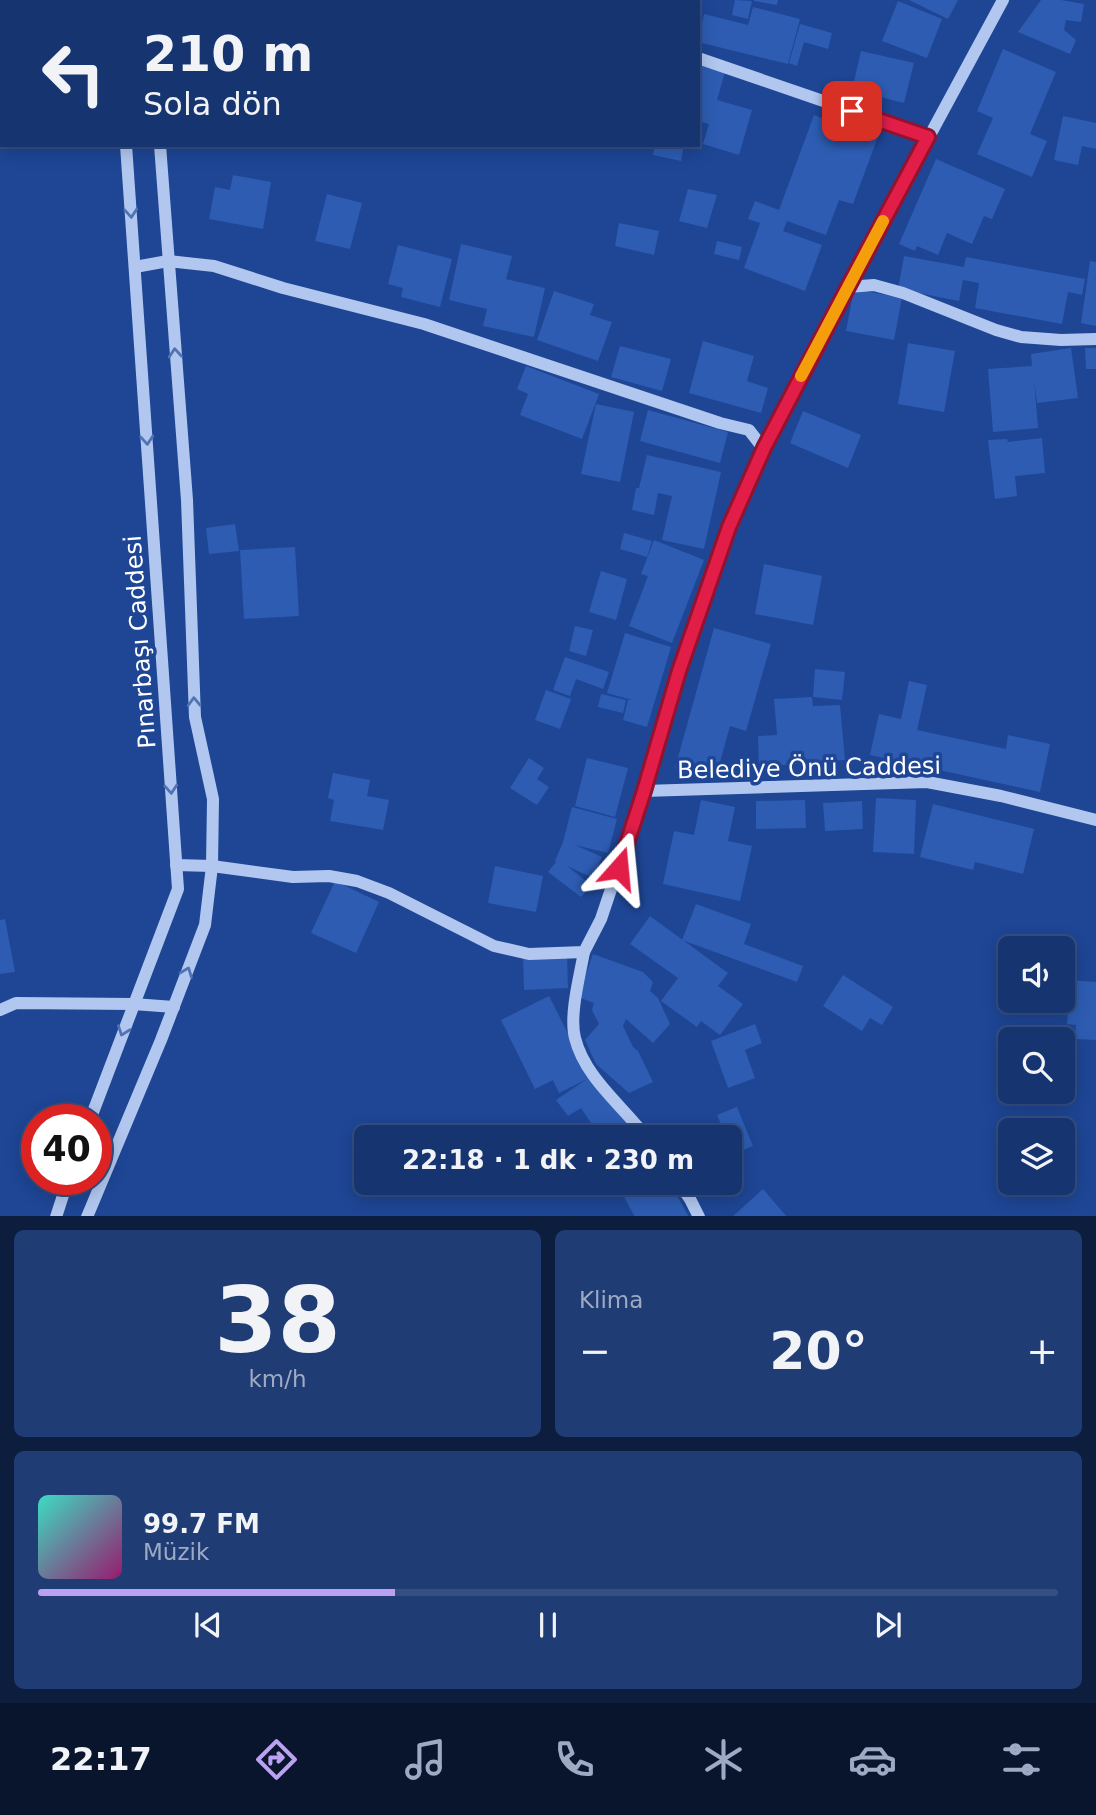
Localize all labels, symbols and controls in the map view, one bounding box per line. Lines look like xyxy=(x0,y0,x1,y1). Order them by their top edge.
text: 210 m xyxy=(143,26,313,83)
icon: left xyxy=(28,28,119,119)
pin xyxy=(822,81,882,141)
text: Sola dön xyxy=(143,85,282,123)
icon: arrive xyxy=(833,92,871,130)
one-way arrow xyxy=(123,208,138,219)
one-way arrow xyxy=(168,347,183,358)
one-way arrow xyxy=(139,435,154,446)
street label: Pınarbaşı Caddesi xyxy=(119,535,161,749)
one-way arrow xyxy=(187,696,202,707)
street label: Belediye Önü Caddesi xyxy=(677,751,941,784)
one-way arrow xyxy=(163,784,178,795)
position arrow xyxy=(582,831,656,905)
map controls xyxy=(998,936,1075,1195)
button: sound xyxy=(998,936,1075,1013)
one-way arrow xyxy=(179,967,193,979)
one-way arrow xyxy=(118,1025,132,1037)
button: search xyxy=(998,1027,1075,1104)
speed limit sign: 40 xyxy=(21,1104,112,1195)
button: layers xyxy=(998,1118,1075,1195)
text: 22:18 · 1 dk · 230 m xyxy=(402,1145,694,1175)
text: 38 xyxy=(214,1268,341,1373)
text: Klima xyxy=(579,1287,643,1313)
text: 20° xyxy=(769,1321,868,1381)
text: − xyxy=(579,1329,611,1373)
text: + xyxy=(1026,1329,1058,1373)
text: km/h xyxy=(248,1366,307,1392)
text: 99.7 FM xyxy=(143,1509,260,1539)
text: Müzik xyxy=(143,1539,209,1565)
icon: previous xyxy=(189,1606,227,1644)
icon: pause xyxy=(529,1606,567,1644)
icon: next xyxy=(869,1606,907,1644)
icon: directions xyxy=(252,1735,301,1784)
icon: music xyxy=(401,1735,450,1784)
icon: phone xyxy=(550,1735,599,1784)
icon: climate xyxy=(699,1735,748,1784)
icon: car xyxy=(848,1735,897,1784)
icon: filters xyxy=(997,1735,1046,1784)
text: 22:17 xyxy=(50,1740,152,1778)

